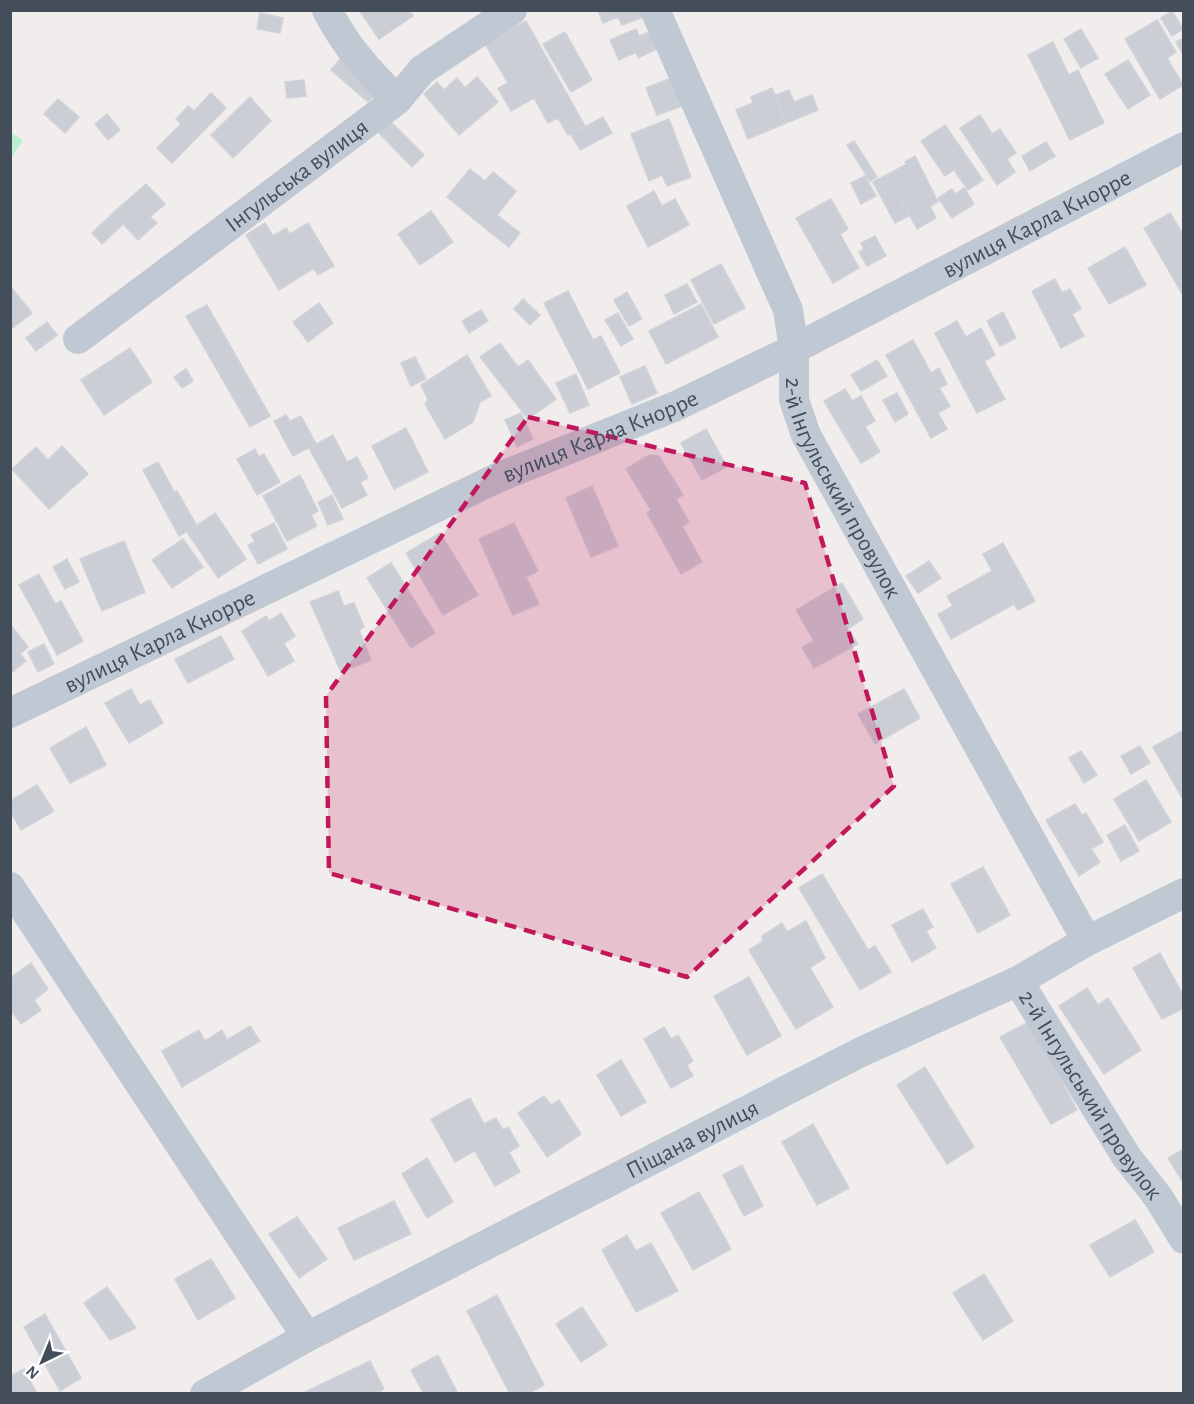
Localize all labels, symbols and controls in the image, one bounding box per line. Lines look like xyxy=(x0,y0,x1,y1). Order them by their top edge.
street label: Інгульська вулиця xyxy=(221,115,373,237)
street label: вулиця Карла Кнорре xyxy=(939,166,1135,283)
street label: 2-й Інгульський провулок xyxy=(780,377,905,602)
street label: вулиця Карла Кнорре xyxy=(499,386,702,487)
street label: вулиця Карла Кнорре xyxy=(61,586,259,698)
street label: 2-й Інгульський провулок xyxy=(1014,986,1166,1204)
street label: Піщана вулиця xyxy=(622,1096,763,1184)
north arrow xyxy=(12,1332,72,1392)
text: N xyxy=(23,1363,42,1382)

